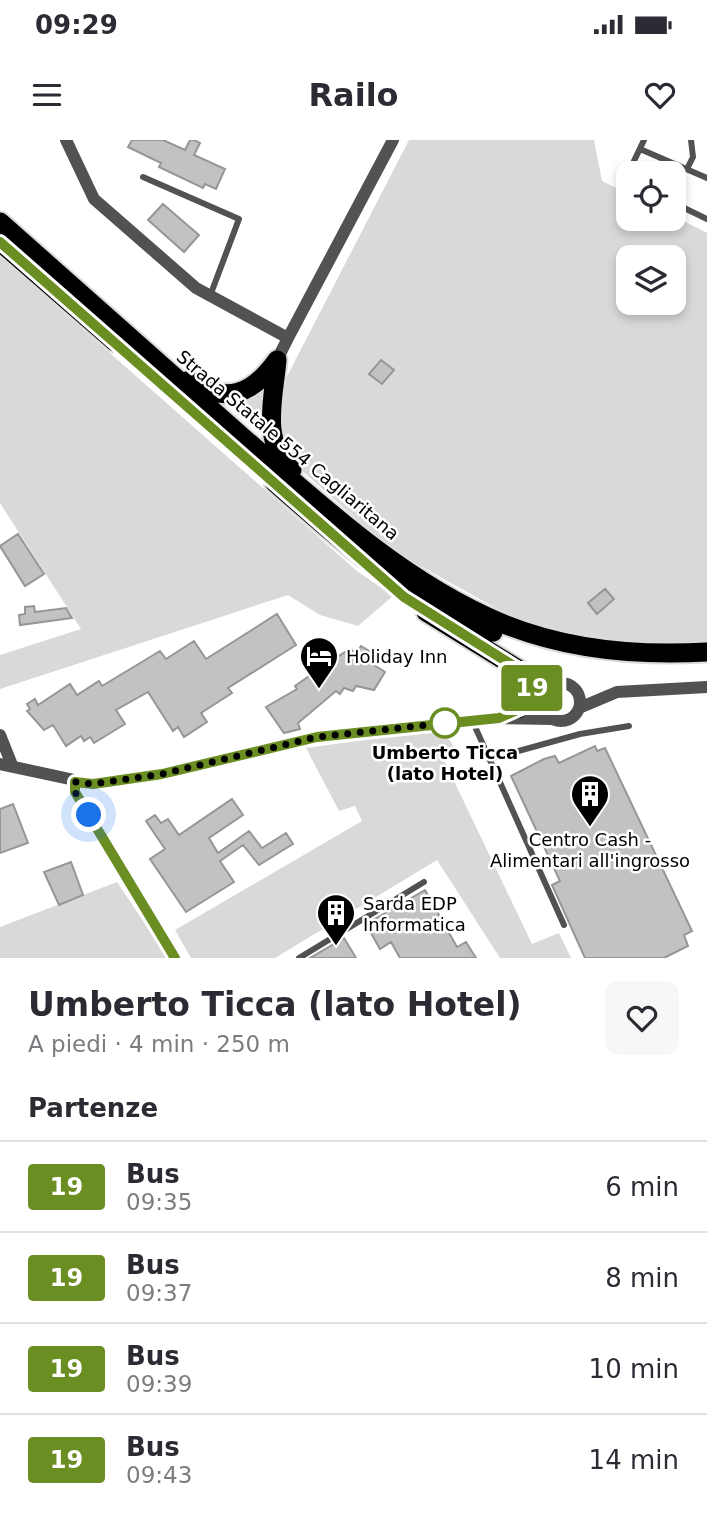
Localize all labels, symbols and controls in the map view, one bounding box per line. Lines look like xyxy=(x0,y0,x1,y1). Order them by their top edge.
text: 09:29 xyxy=(35,10,118,40)
icon: menu xyxy=(28,76,66,114)
text: Railo xyxy=(308,76,399,114)
icon: heart xyxy=(641,76,679,114)
map controls xyxy=(616,161,686,315)
button: locate xyxy=(616,161,686,231)
button: layers xyxy=(616,245,686,315)
street label: Strada Statale 554 Cagliaritana xyxy=(173,346,403,544)
hotel icon: Holiday Inn xyxy=(298,635,340,690)
place label: Holiday Inn xyxy=(346,646,448,667)
line badge: 19 xyxy=(500,665,564,711)
text: 19 xyxy=(515,674,549,702)
marker: Umberto Ticca (lato Hotel) xyxy=(430,708,460,738)
place label: Umberto Ticca (lato Hotel) xyxy=(372,742,518,784)
building icon: Centro Cash - Alimentari all'ingrosso xyxy=(569,773,611,828)
your location xyxy=(71,797,106,832)
place label: Centro Cash - Alimentari all'ingrosso xyxy=(490,829,690,871)
building icon: Sarda EDP Informatica xyxy=(315,892,357,947)
place label: Sarda EDP Informatica xyxy=(363,893,466,935)
button: heart xyxy=(605,981,679,1055)
text: Umberto Ticca (lato Hotel) xyxy=(28,985,522,1024)
text: A piedi · 4 min · 250 m xyxy=(28,1031,290,1057)
text: Partenze xyxy=(28,1093,158,1123)
text: Bus xyxy=(126,1159,180,1189)
text: 6 min xyxy=(605,1172,679,1202)
text: 19 xyxy=(50,1173,83,1201)
text: 09:35 xyxy=(126,1189,192,1215)
text: Bus xyxy=(126,1250,180,1280)
text: 8 min xyxy=(605,1263,679,1293)
text: 19 xyxy=(50,1264,83,1292)
text: 09:37 xyxy=(126,1280,192,1306)
text: Bus xyxy=(126,1341,180,1371)
text: 10 min xyxy=(589,1354,679,1384)
text: 19 xyxy=(50,1355,83,1383)
text: 09:39 xyxy=(126,1371,192,1397)
text: Bus xyxy=(126,1432,180,1462)
text: 14 min xyxy=(589,1445,679,1475)
text: 19 xyxy=(50,1446,83,1474)
text: 09:43 xyxy=(126,1462,192,1488)

